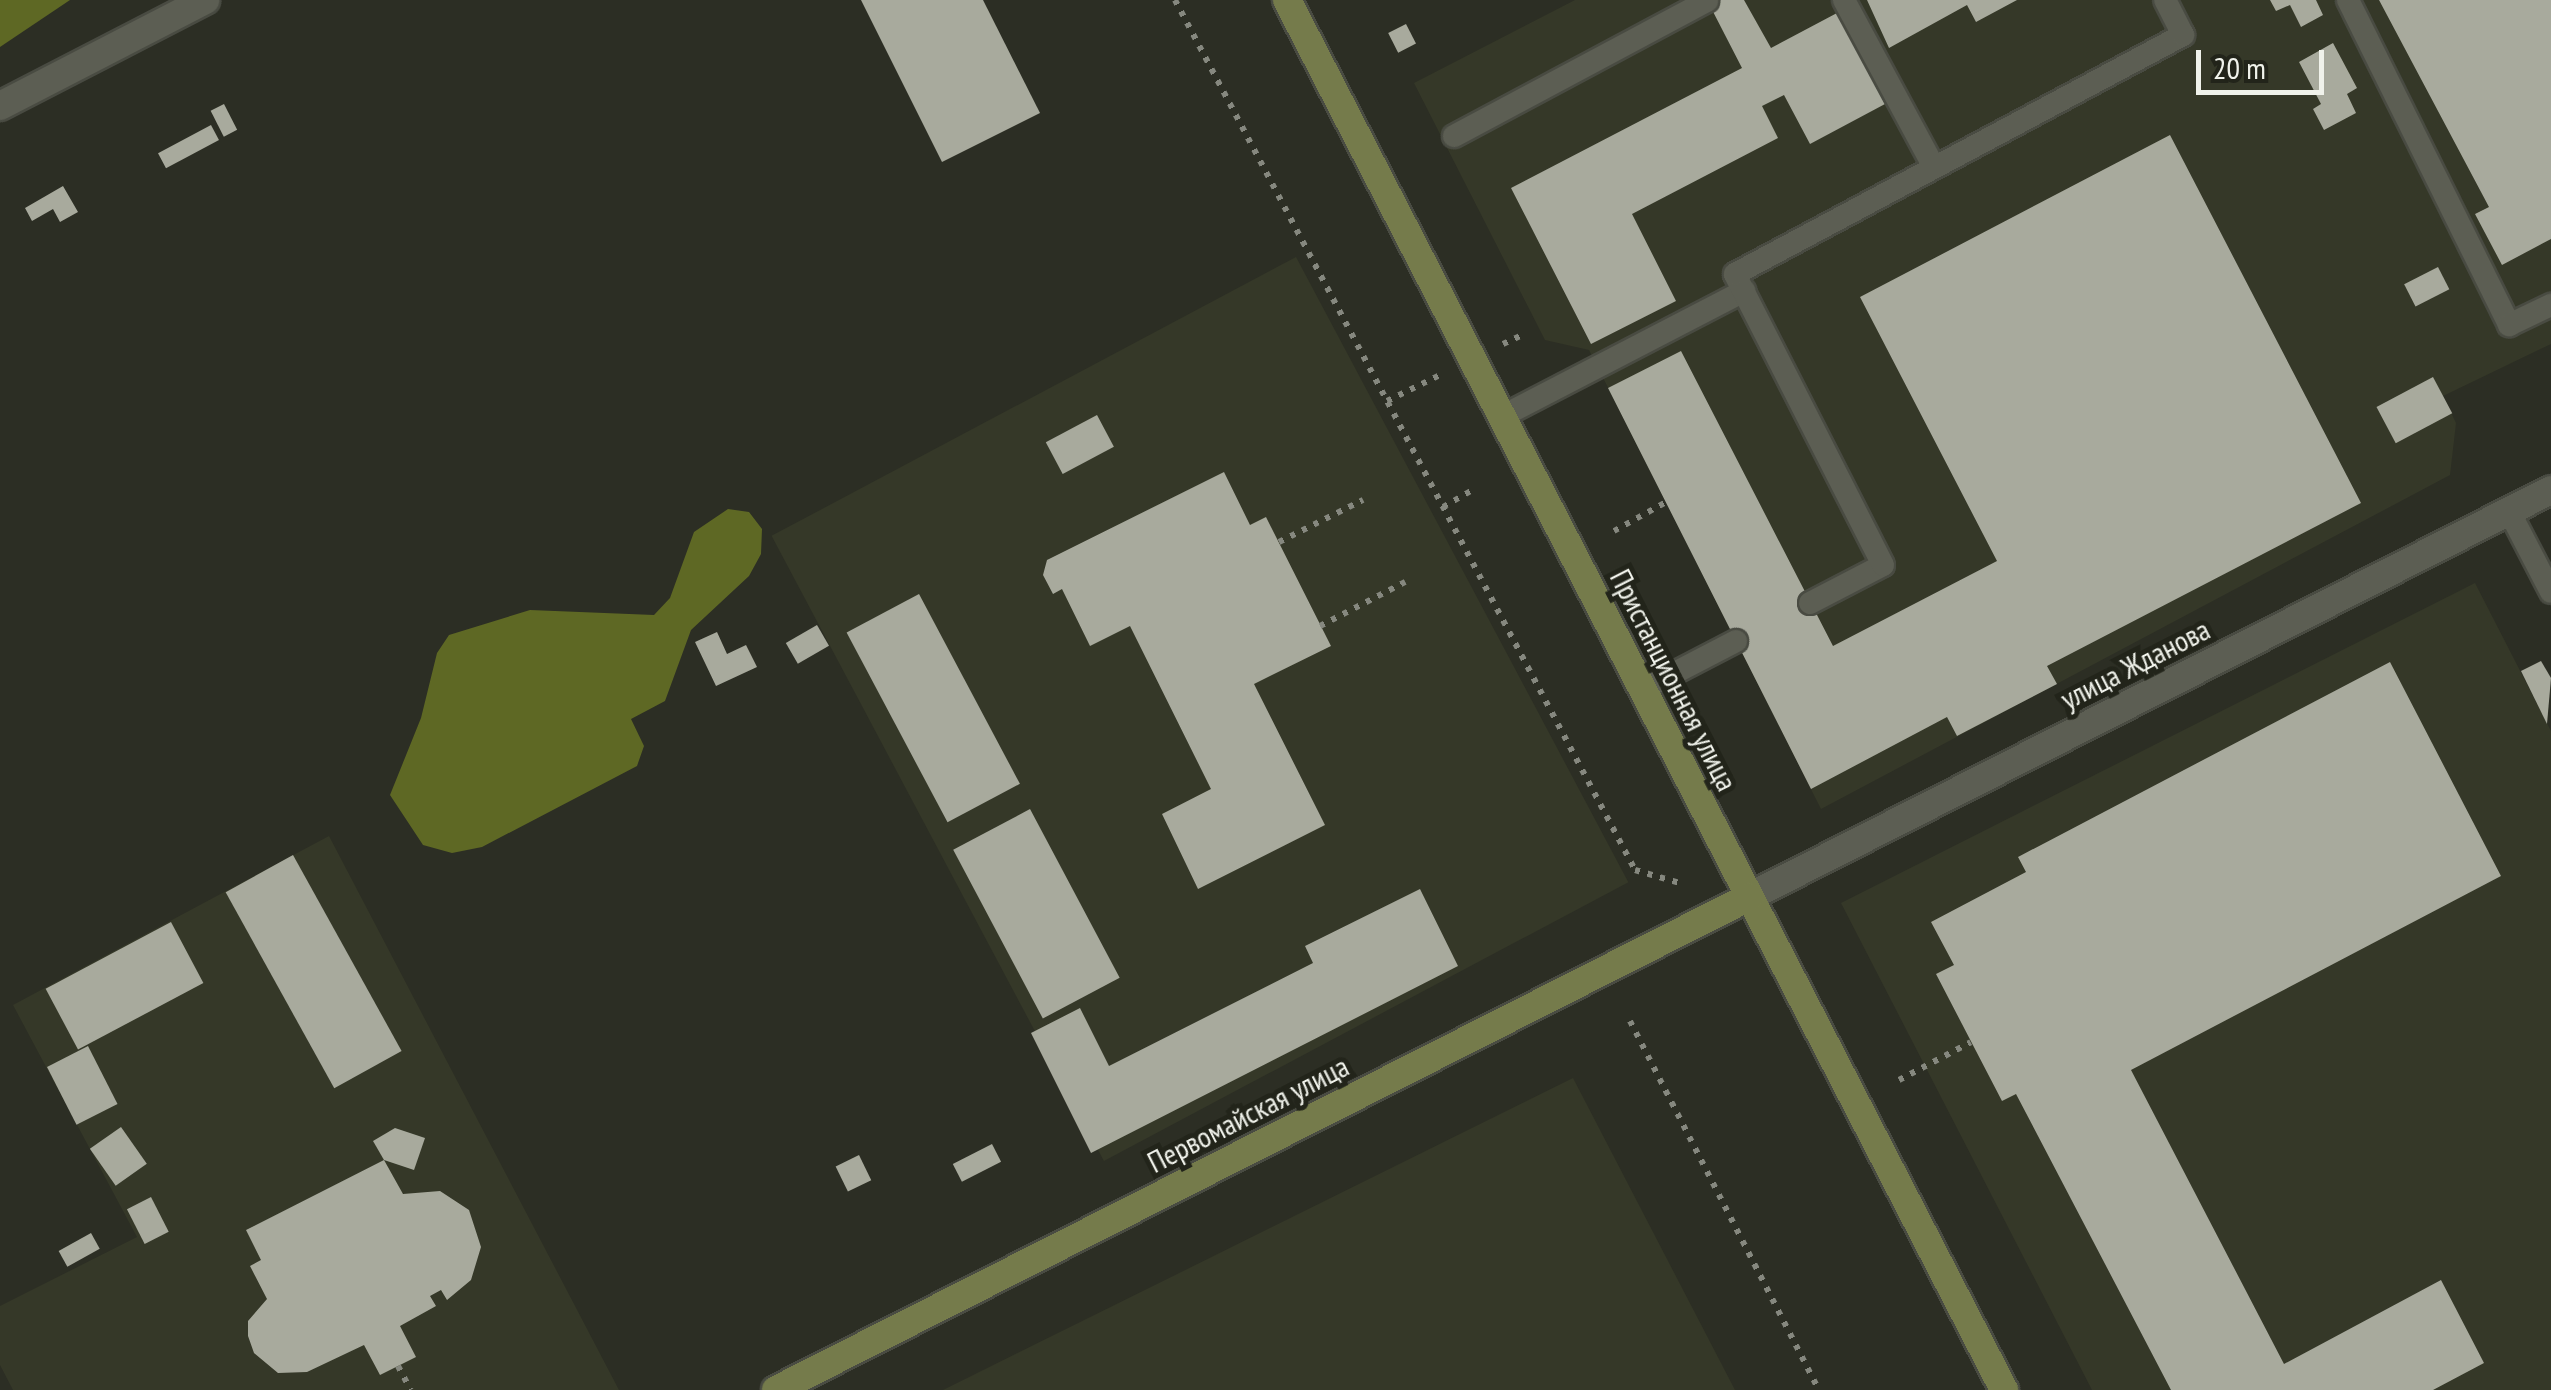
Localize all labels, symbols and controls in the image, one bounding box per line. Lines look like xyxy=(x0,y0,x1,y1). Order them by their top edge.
scale bar xyxy=(2201,30,2328,92)
text: 20 m xyxy=(2213,48,2266,87)
street label: Пристанционная улица xyxy=(1603,563,1745,797)
street label: улица Жданова xyxy=(2054,611,2216,717)
street label: Первомайская улица xyxy=(1141,1048,1355,1180)

